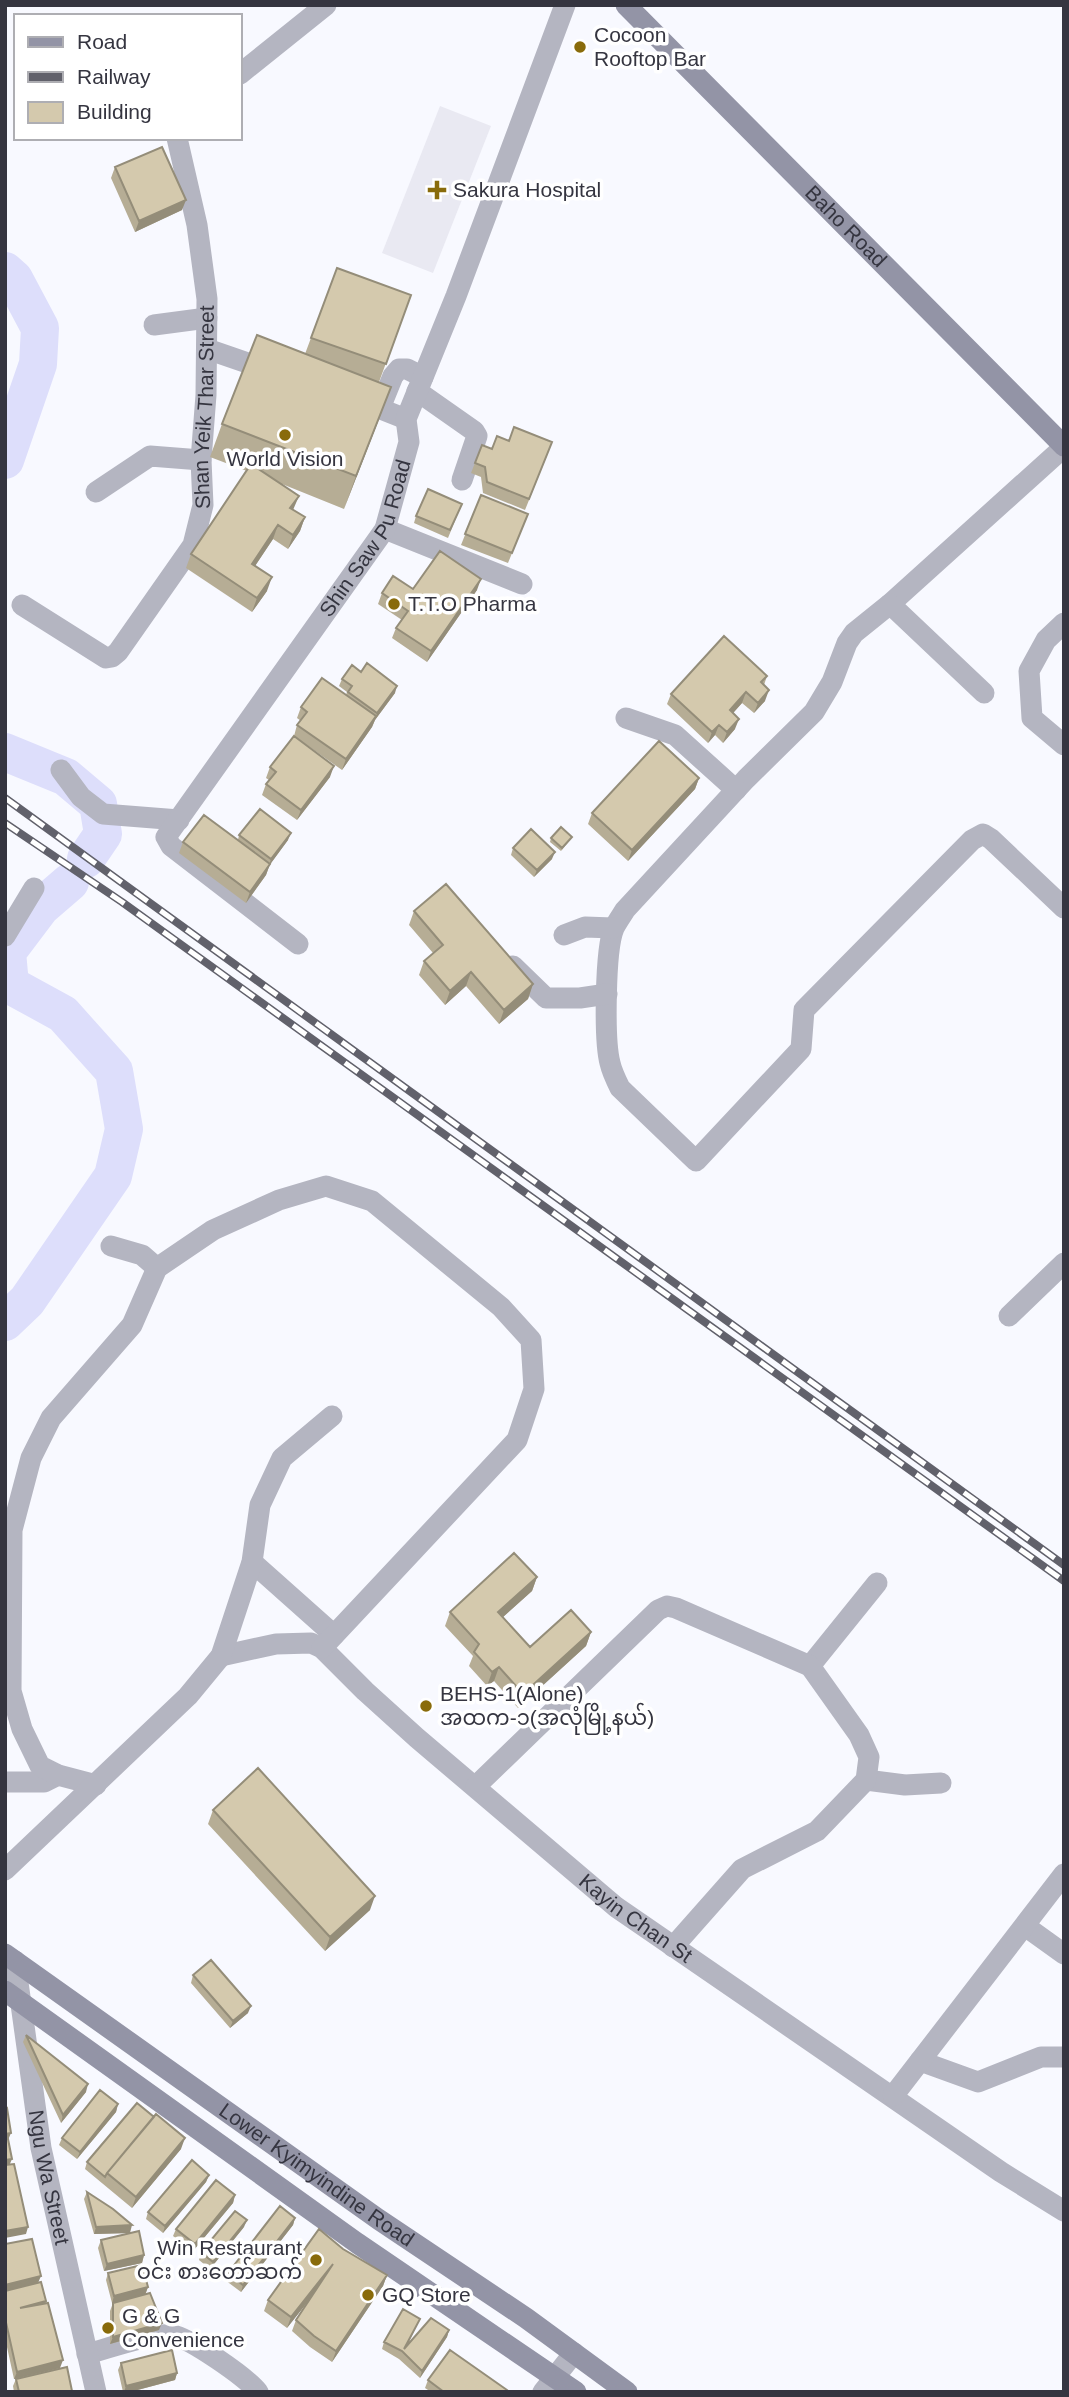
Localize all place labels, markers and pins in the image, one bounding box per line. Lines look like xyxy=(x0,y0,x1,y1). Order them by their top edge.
place label: Cocoon Rooftop Bar xyxy=(594,23,706,70)
marker: Cocoon Rooftop Bar xyxy=(572,39,588,55)
place label: Sakura Hospital xyxy=(453,178,601,201)
marker: Sakura Hospital xyxy=(427,180,447,200)
marker: World Vision xyxy=(277,427,293,443)
place label: World Vision xyxy=(226,447,344,470)
place label: T.T.O Pharma xyxy=(408,592,537,615)
marker: T.T.O Pharma xyxy=(386,596,402,612)
place label: BEHS-1(Alone) အထက-၁(အလုံမြို့နယ်) xyxy=(440,1682,654,1735)
marker: BEHS-1(Alone) အထက-၁(အလုံမြို့နယ်) xyxy=(418,1698,434,1714)
place label: Win Restaurant ဝင်း စားတော်ဆက် xyxy=(137,2236,302,2283)
marker: Win Restaurant ဝင်း စားတော်ဆက် xyxy=(308,2252,324,2268)
place label: GQ Store xyxy=(382,2283,471,2306)
marker: GQ Store xyxy=(360,2287,376,2303)
place label: G & G Convenience xyxy=(122,2304,245,2351)
marker: G & G Convenience xyxy=(100,2320,116,2336)

